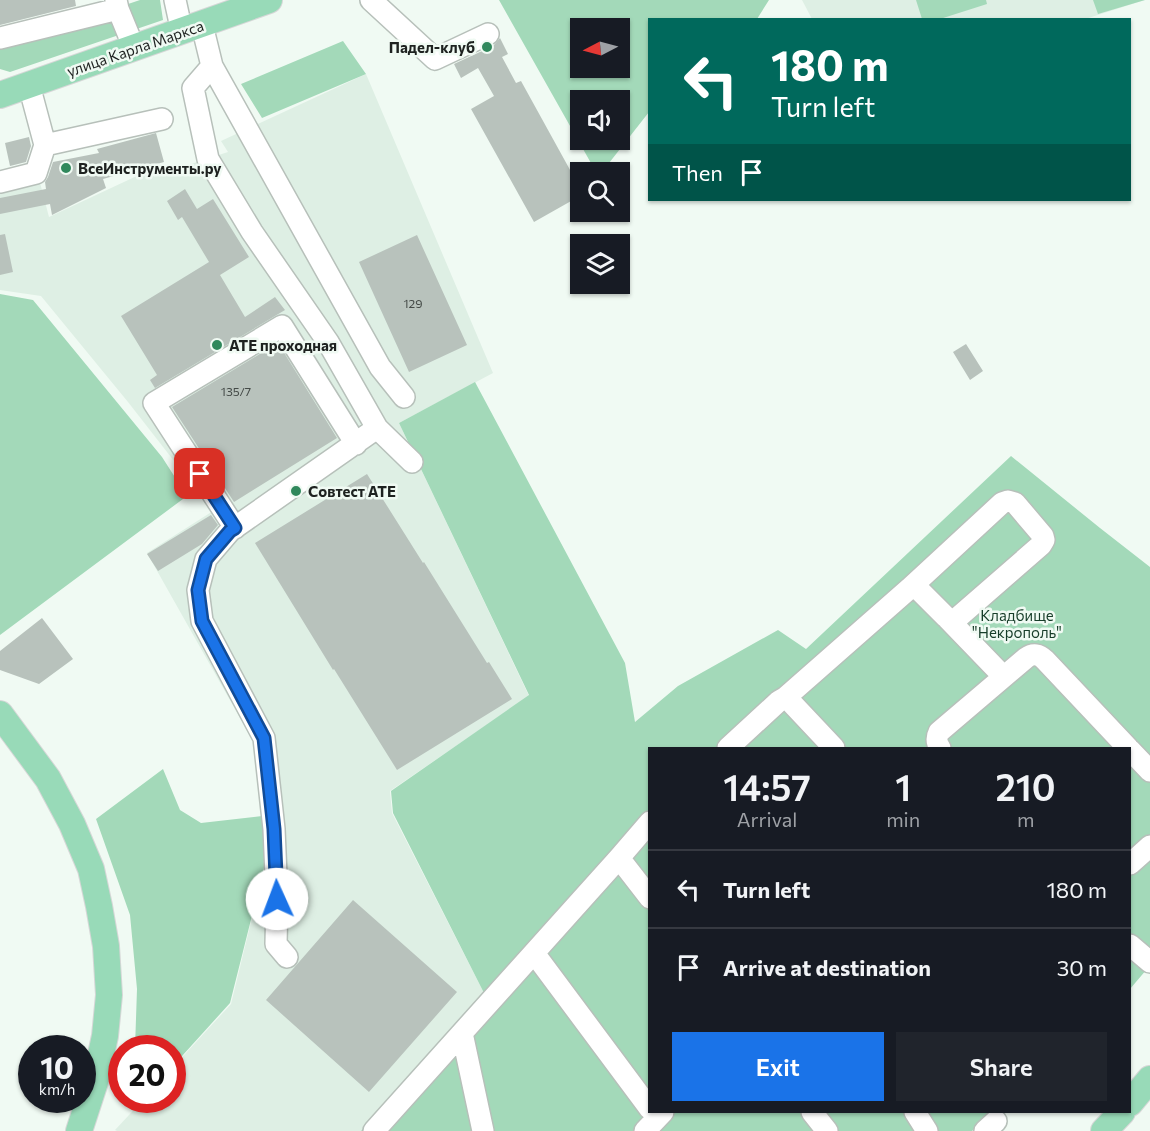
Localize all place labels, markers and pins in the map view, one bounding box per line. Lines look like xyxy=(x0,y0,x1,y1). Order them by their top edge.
place label: Падел-клуб xyxy=(389,38,475,56)
marker: Падел-клуб xyxy=(480,40,494,54)
place label: ВсеИнструменты.ру xyxy=(78,159,222,177)
marker: ВсеИнструменты.ру xyxy=(59,161,73,175)
place label: АТЕ проходная xyxy=(229,336,337,354)
marker: АТЕ проходная xyxy=(210,338,224,352)
pin xyxy=(174,448,225,499)
place label: Совтест АТЕ xyxy=(308,482,396,500)
marker: Совтест АТЕ xyxy=(289,484,303,498)

